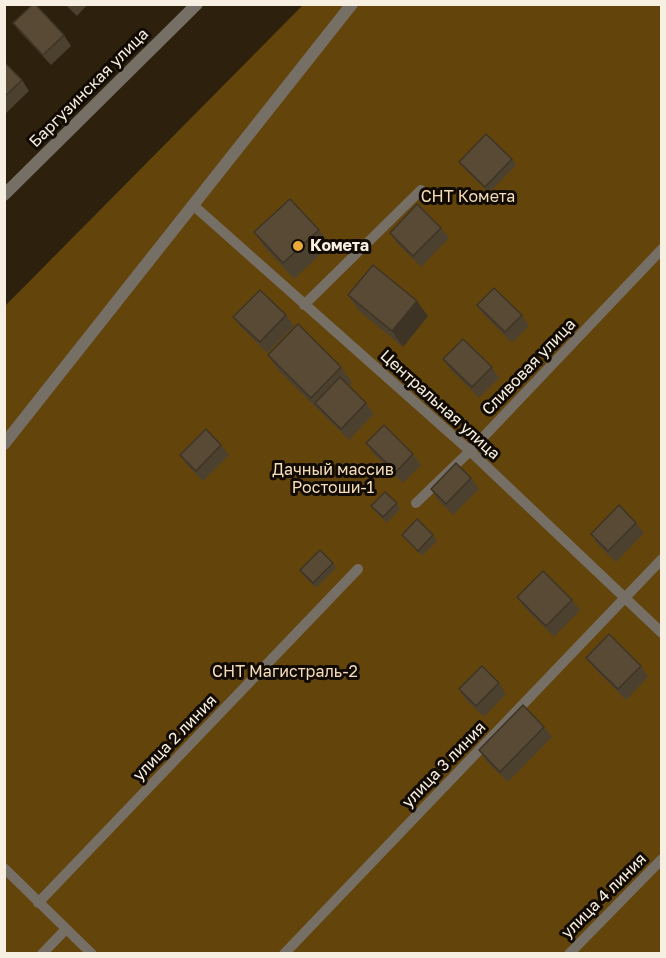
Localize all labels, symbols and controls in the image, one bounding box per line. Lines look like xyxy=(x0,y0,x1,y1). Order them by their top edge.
street label: Баргузинская улица xyxy=(25,24,153,152)
park label: СНТ Комета xyxy=(421,187,515,207)
place label: Комета xyxy=(310,236,369,256)
marker: Комета xyxy=(291,239,305,253)
street label: Сливовая улица xyxy=(478,315,580,419)
street label: Центральная улица xyxy=(376,346,504,464)
park label: Дачный массив Ростоши-1 xyxy=(272,460,394,498)
park label: СНТ Магистраль-2 xyxy=(212,662,358,682)
street label: улица 2 линия xyxy=(129,691,221,785)
street label: улица 3 линия xyxy=(398,718,490,812)
street label: улица 4 линия xyxy=(557,849,651,943)

